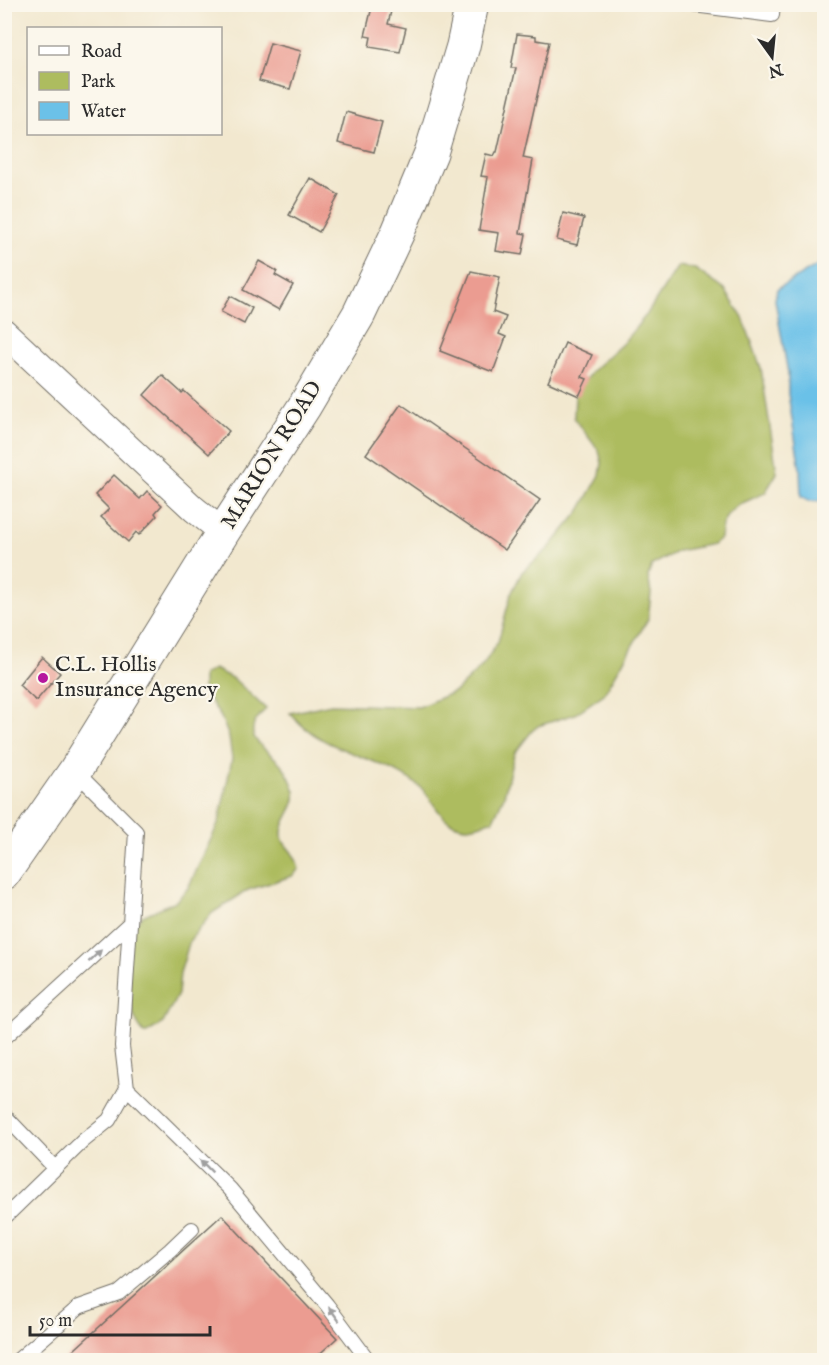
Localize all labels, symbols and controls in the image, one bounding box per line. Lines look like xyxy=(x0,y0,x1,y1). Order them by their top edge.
legend xyxy=(27,27,222,135)
north arrow xyxy=(742,27,802,87)
text: Road xyxy=(81,41,122,64)
text: N xyxy=(766,58,786,81)
text: Park xyxy=(81,71,116,94)
text: Water xyxy=(81,101,126,124)
street label: MARION ROAD xyxy=(215,376,329,534)
place label: C.L. Hollis Insurance Agency xyxy=(55,651,218,704)
marker: C.L. Hollis Insurance Agency xyxy=(36,671,50,685)
one-way arrow xyxy=(87,949,101,963)
one-way arrow xyxy=(200,1160,214,1174)
scale bar xyxy=(30,1299,210,1337)
one-way arrow xyxy=(328,1306,340,1321)
text: 50 m xyxy=(39,1310,72,1333)

